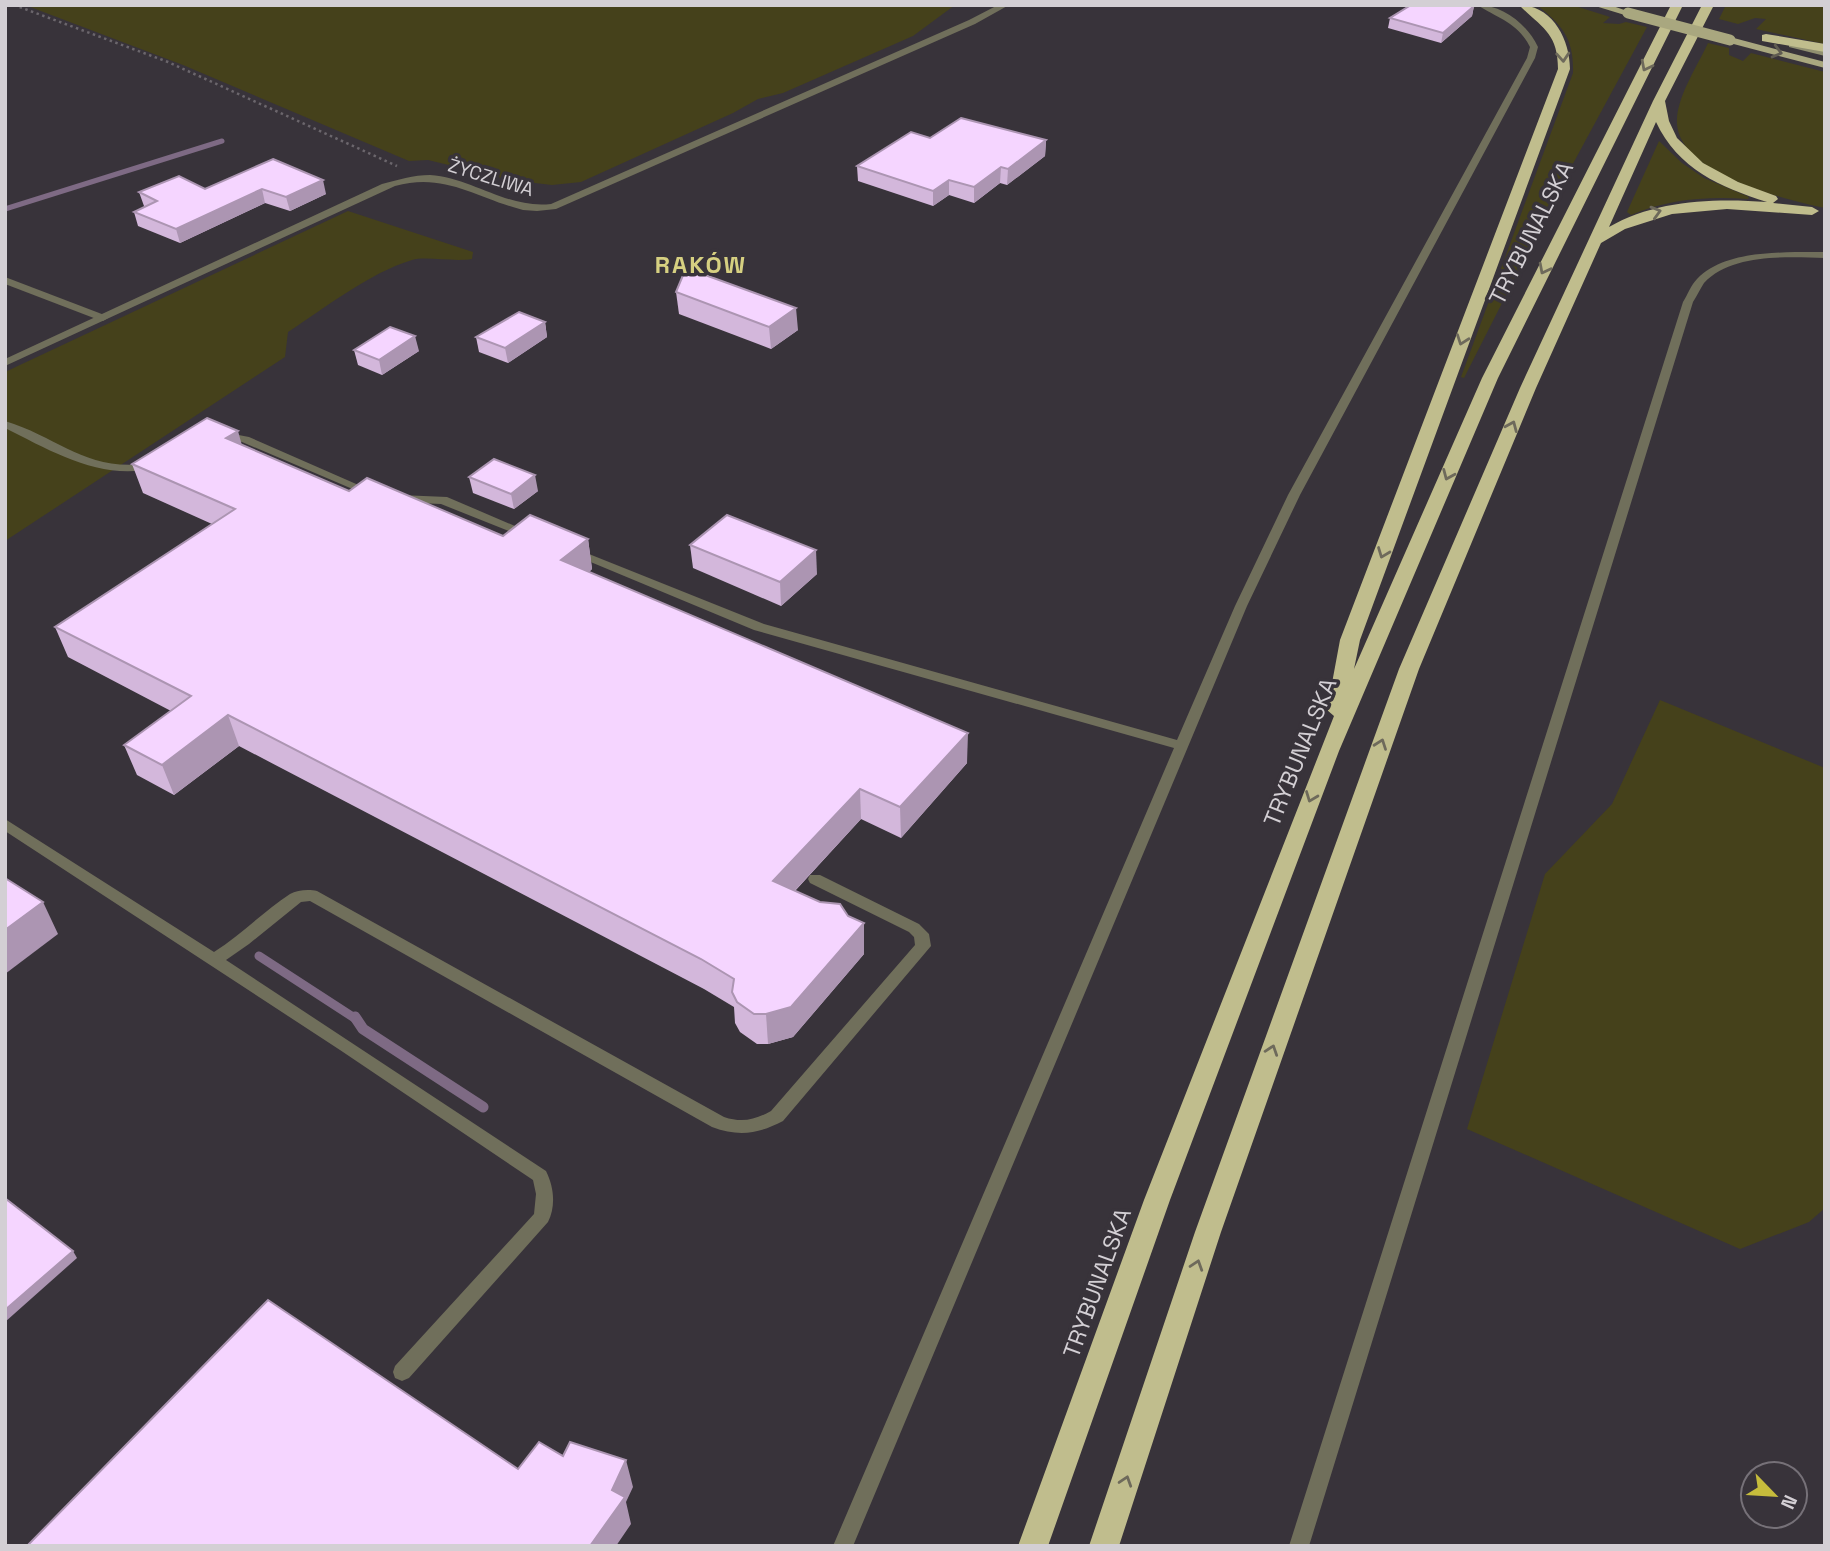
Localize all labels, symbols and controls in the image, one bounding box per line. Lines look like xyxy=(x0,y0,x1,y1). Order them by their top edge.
one-way arrow xyxy=(1771,44,1783,59)
one-way arrow xyxy=(1555,52,1570,63)
one-way arrow xyxy=(1641,59,1655,71)
street label: ŻYCZLIWA xyxy=(445,153,537,202)
street label: TRYBUNALSKA xyxy=(1482,156,1580,310)
one-way arrow xyxy=(1650,206,1662,220)
district label: RAKÓW xyxy=(655,249,747,280)
one-way arrow xyxy=(1539,262,1553,274)
one-way arrow xyxy=(1457,333,1471,345)
one-way arrow xyxy=(1504,420,1518,433)
one-way arrow xyxy=(1442,468,1456,481)
one-way arrow xyxy=(1377,547,1391,559)
street label: TRYBUNALSKA xyxy=(1257,673,1343,831)
one-way arrow xyxy=(1373,738,1387,750)
one-way arrow xyxy=(1305,791,1319,803)
one-way arrow xyxy=(1264,1045,1278,1057)
street label: TRYBUNALSKA xyxy=(1056,1204,1138,1362)
one-way arrow xyxy=(1189,1259,1203,1272)
north arrow xyxy=(1739,1460,1809,1530)
one-way arrow xyxy=(1117,1475,1132,1487)
text: N xyxy=(1775,1491,1803,1513)

